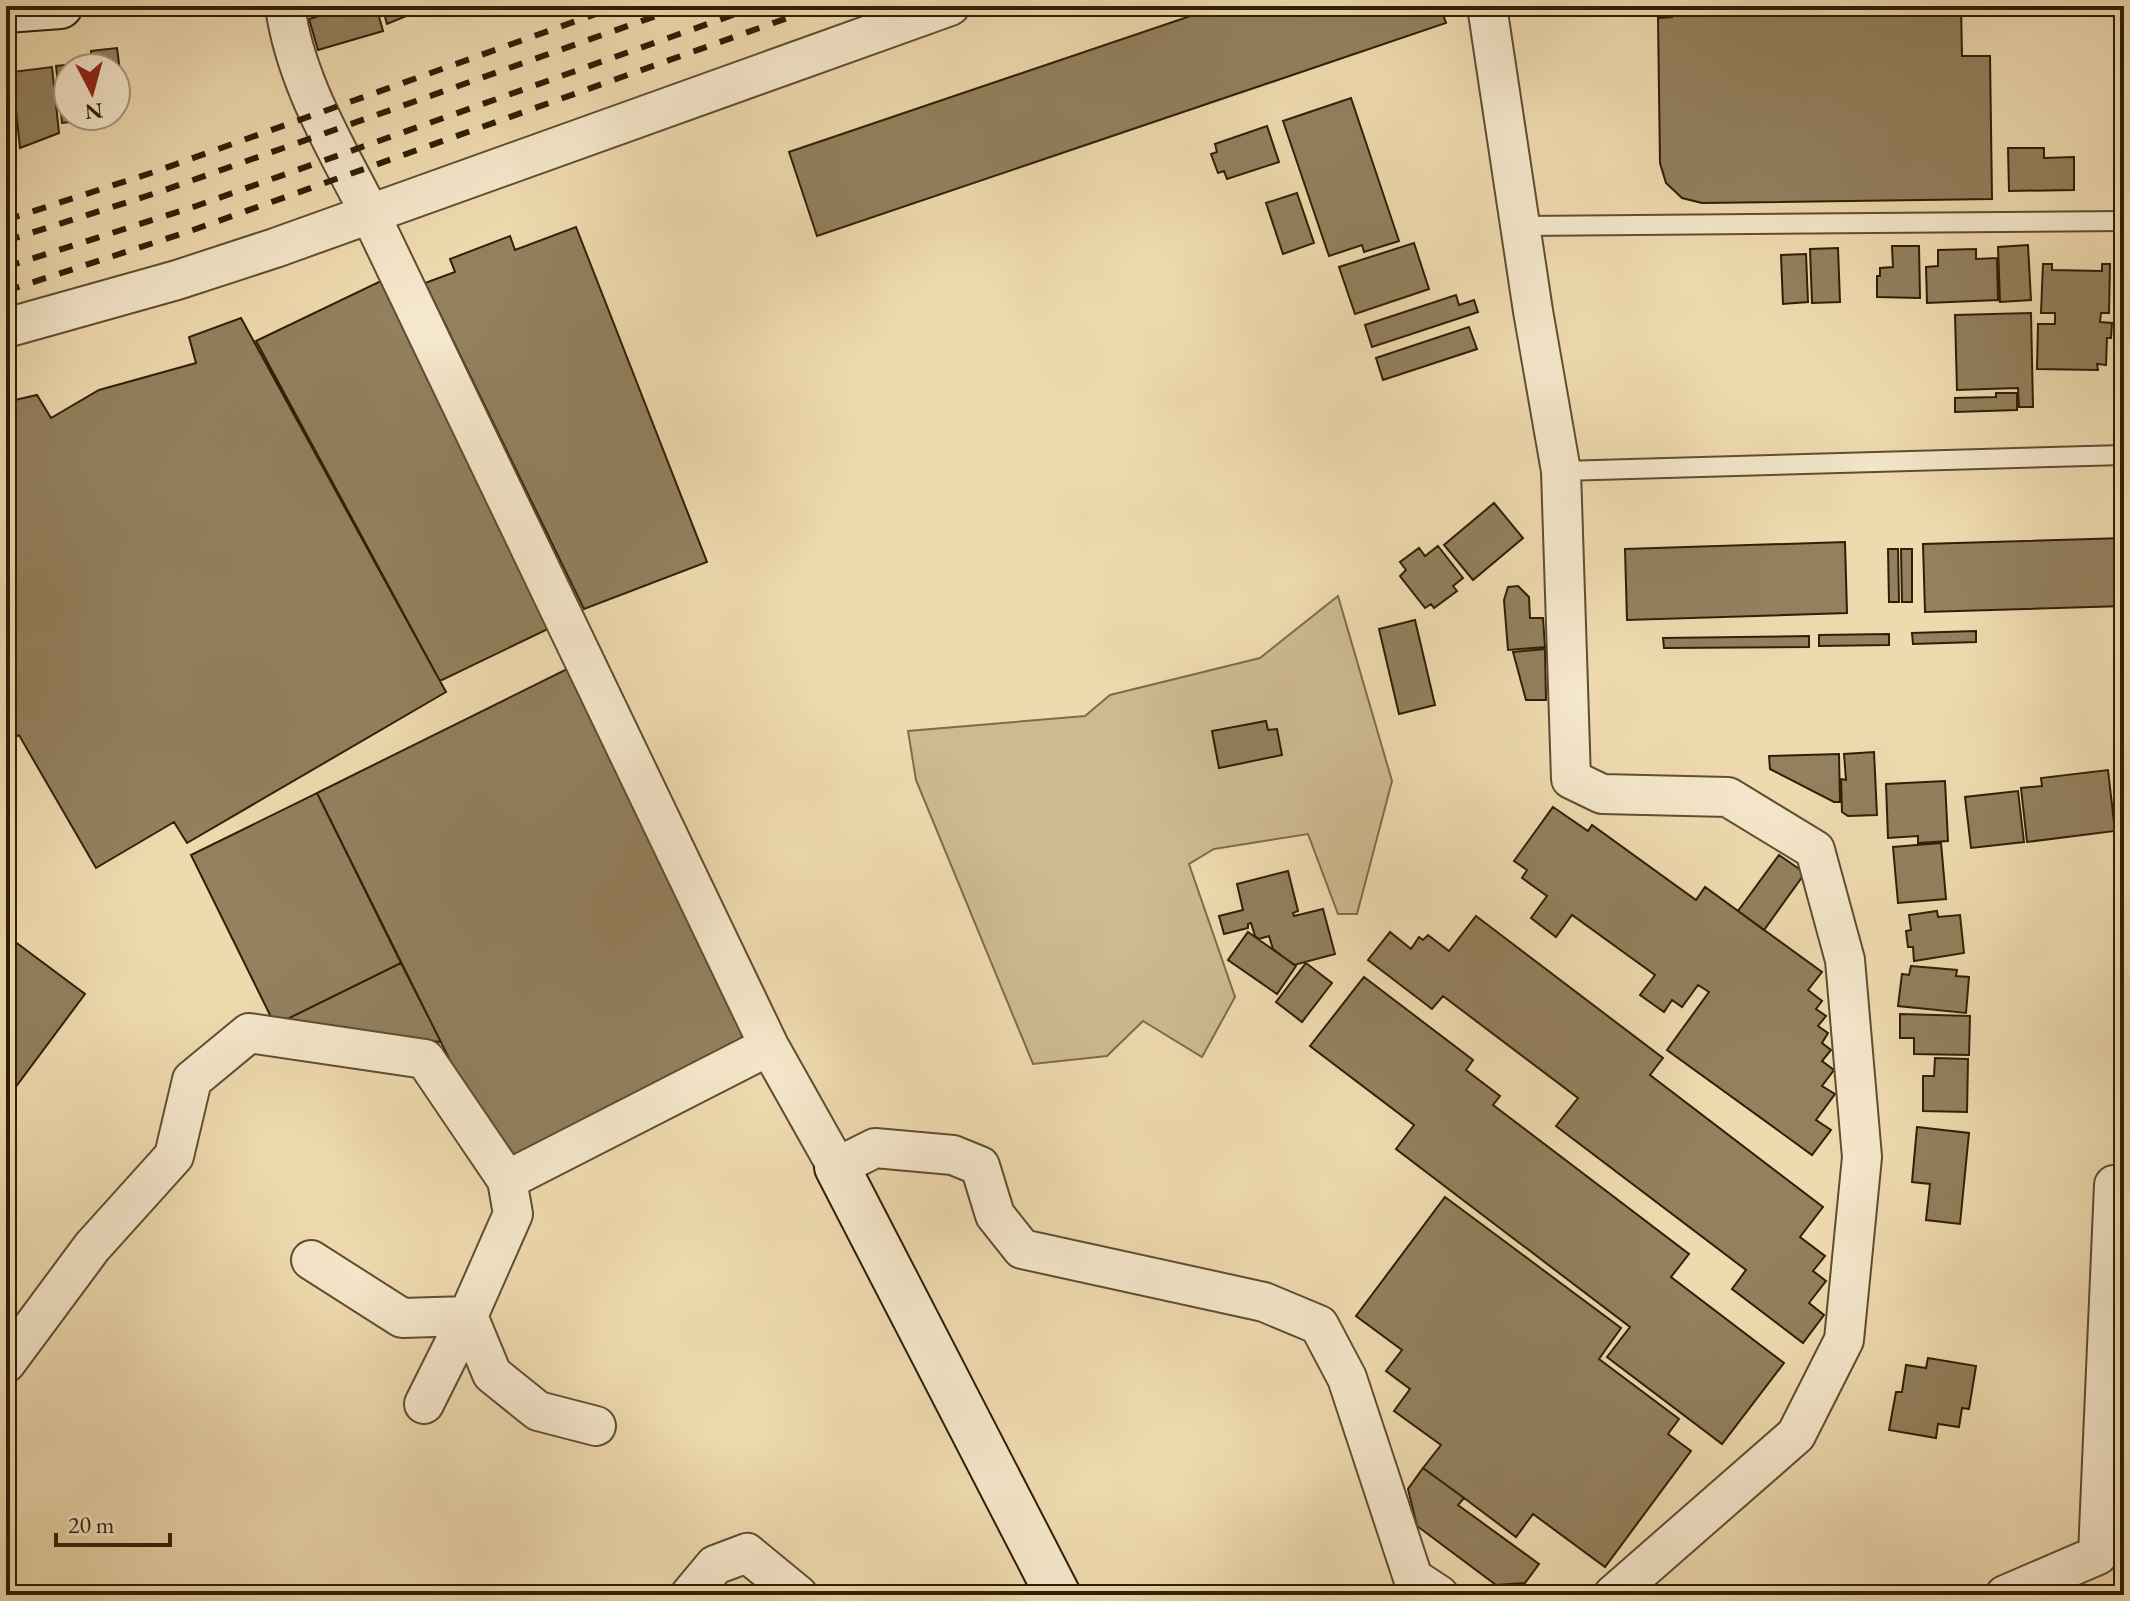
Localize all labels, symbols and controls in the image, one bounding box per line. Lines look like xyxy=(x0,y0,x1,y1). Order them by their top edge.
north arrow xyxy=(52,52,132,132)
text: N xyxy=(83,96,104,127)
scale bar xyxy=(56,1497,170,1547)
text: 20 m xyxy=(68,1509,115,1540)

